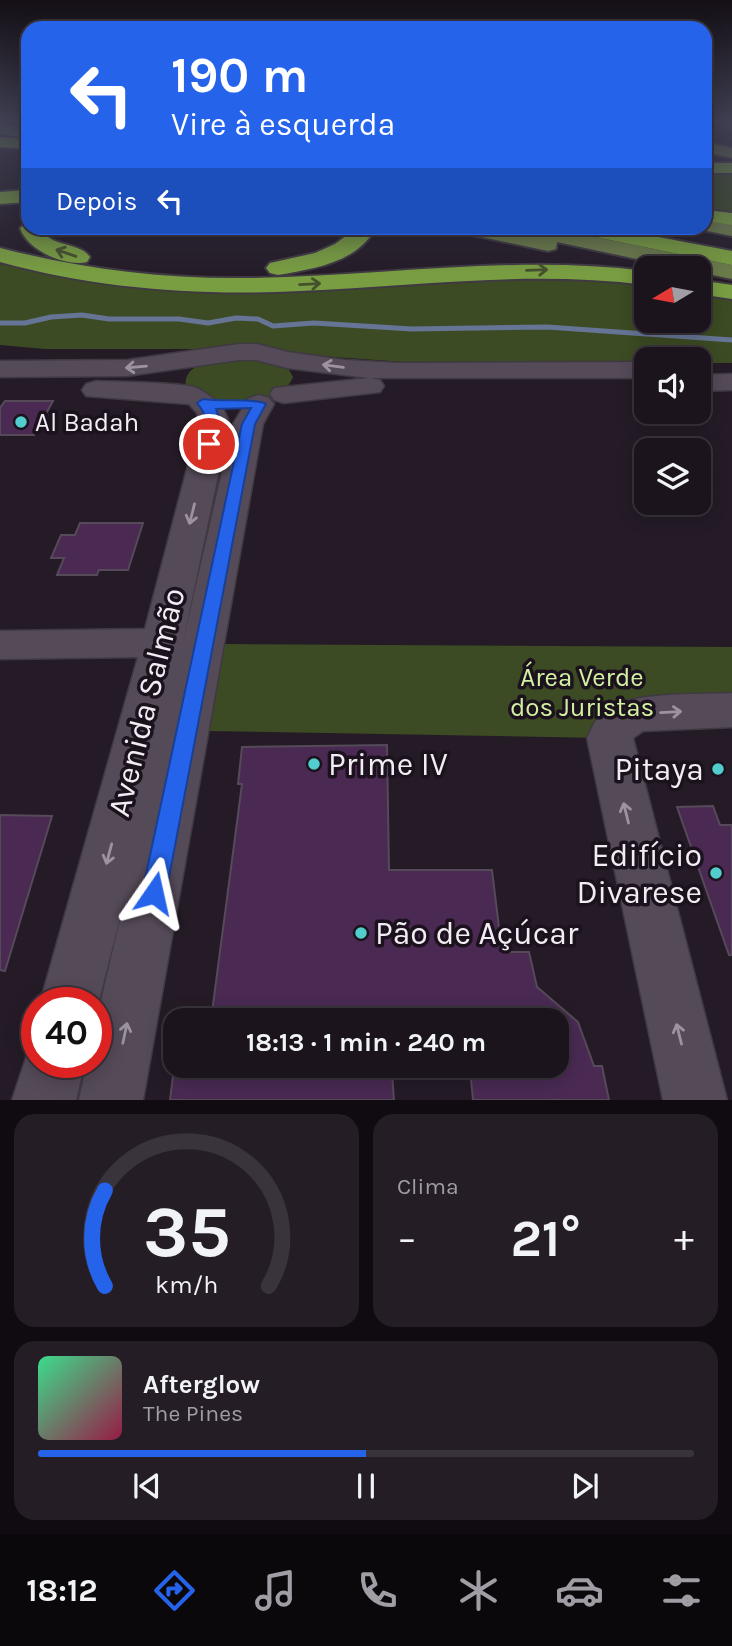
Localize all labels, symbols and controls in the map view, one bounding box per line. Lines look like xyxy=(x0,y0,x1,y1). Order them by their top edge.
text: 190 m xyxy=(171,47,308,104)
icon: left xyxy=(56,49,147,140)
text: Vire à esquerda xyxy=(171,106,395,143)
icon: left xyxy=(151,182,189,220)
text: Depois xyxy=(56,186,137,217)
one-way arrow xyxy=(56,246,78,258)
north arrow xyxy=(634,256,710,332)
map controls xyxy=(634,256,711,515)
one-way arrow xyxy=(525,263,548,276)
one-way arrow xyxy=(298,277,321,290)
button: sound xyxy=(634,347,711,424)
one-way arrow xyxy=(322,359,345,372)
one-way arrow xyxy=(125,361,148,374)
place label: Al Badah xyxy=(35,407,139,438)
marker: Al Badah xyxy=(13,414,29,430)
pin xyxy=(179,414,239,474)
icon: arrive xyxy=(190,425,228,463)
button: layers xyxy=(634,438,711,515)
one-way arrow xyxy=(185,502,198,524)
street label: Avenida Salmão xyxy=(100,584,193,820)
park label: Área Verde dos Juristas xyxy=(510,661,654,723)
one-way arrow xyxy=(660,705,682,718)
place label: Prime IV xyxy=(328,746,448,783)
place label: Pitaya xyxy=(615,751,704,788)
marker: Prime IV xyxy=(306,756,322,772)
marker: Pitaya xyxy=(710,761,726,777)
one-way arrow xyxy=(619,802,632,824)
place label: Edifício Divarese xyxy=(576,837,702,911)
one-way arrow xyxy=(102,842,115,864)
position arrow xyxy=(117,856,191,930)
marker: Edifício Divarese xyxy=(708,865,724,881)
place label: Pão de Açúcar xyxy=(375,915,579,952)
marker: Pão de Açúcar xyxy=(353,925,369,941)
speed limit sign: 40 xyxy=(21,987,112,1078)
one-way arrow xyxy=(119,1022,133,1045)
one-way arrow xyxy=(672,1023,685,1046)
text: 18:13 · 1 min · 240 m xyxy=(246,1027,486,1058)
text: Clima xyxy=(397,1173,459,1200)
text: 35 xyxy=(143,1190,230,1275)
text: 21° xyxy=(510,1208,581,1269)
text: − xyxy=(397,1216,417,1261)
text: + xyxy=(674,1216,694,1261)
text: km/h xyxy=(155,1270,218,1299)
text: Afterglow xyxy=(143,1369,260,1400)
text: The Pines xyxy=(143,1400,243,1427)
icon: previous xyxy=(128,1467,166,1505)
icon: pause xyxy=(347,1467,385,1505)
icon: next xyxy=(566,1467,604,1505)
icon: directions xyxy=(150,1566,199,1615)
icon: music xyxy=(251,1566,300,1615)
icon: phone xyxy=(353,1566,402,1615)
icon: climate xyxy=(454,1566,503,1615)
icon: car xyxy=(555,1566,604,1615)
icon: filters xyxy=(657,1566,706,1615)
text: 18:12 xyxy=(26,1572,98,1609)

